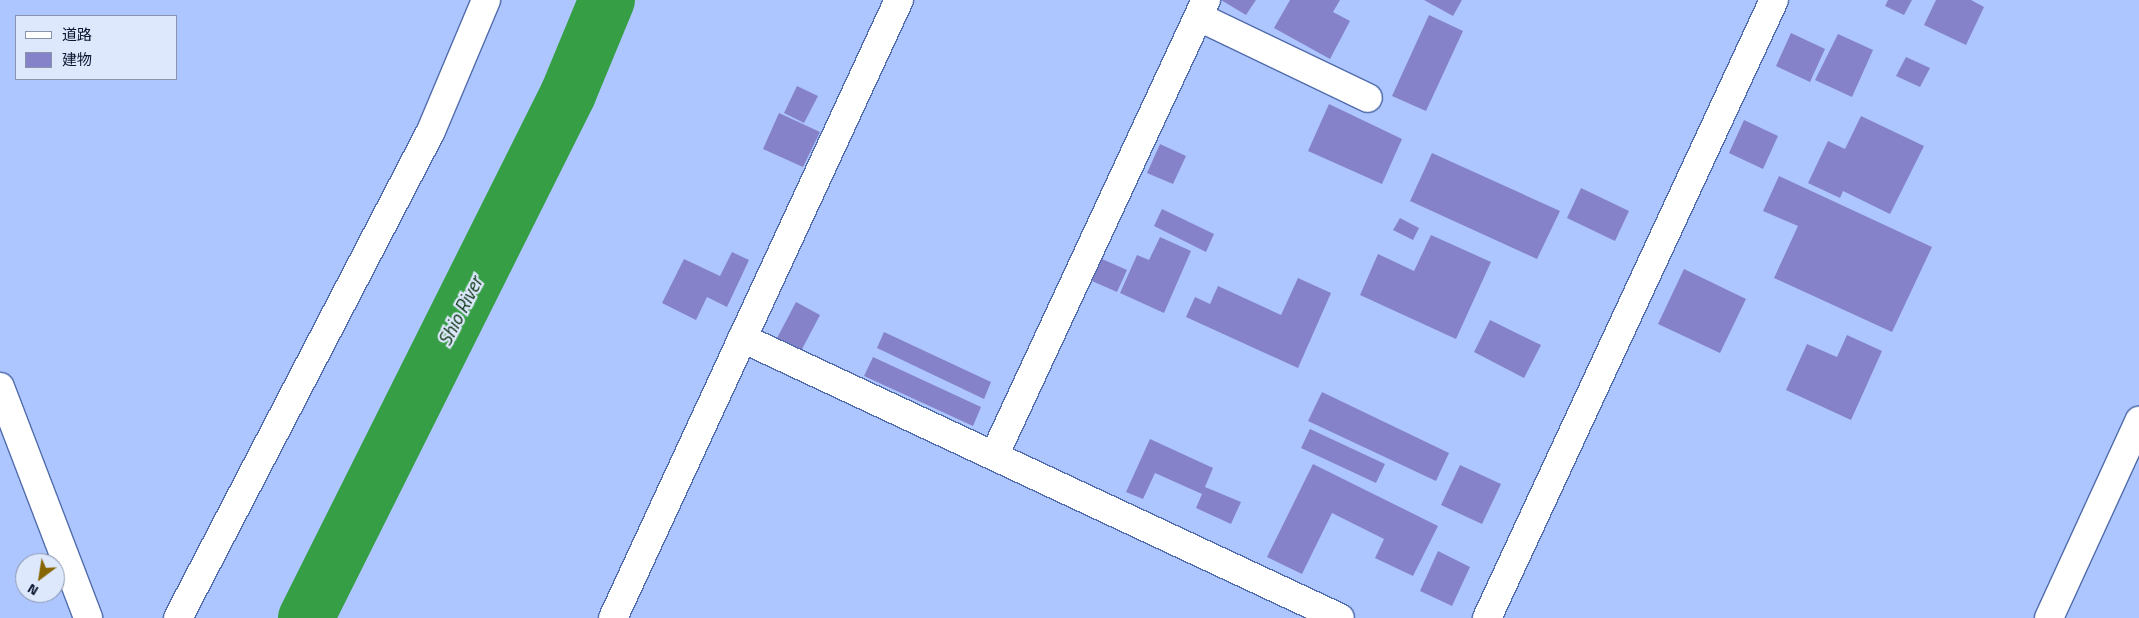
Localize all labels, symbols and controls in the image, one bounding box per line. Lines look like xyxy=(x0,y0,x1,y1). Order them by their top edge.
legend xyxy=(15,15,178,80)
text: 道路 xyxy=(62,23,92,46)
text: 建物 xyxy=(62,48,92,71)
water label: Shio River xyxy=(433,273,487,349)
north arrow xyxy=(15,553,65,603)
text: N xyxy=(23,579,42,602)

